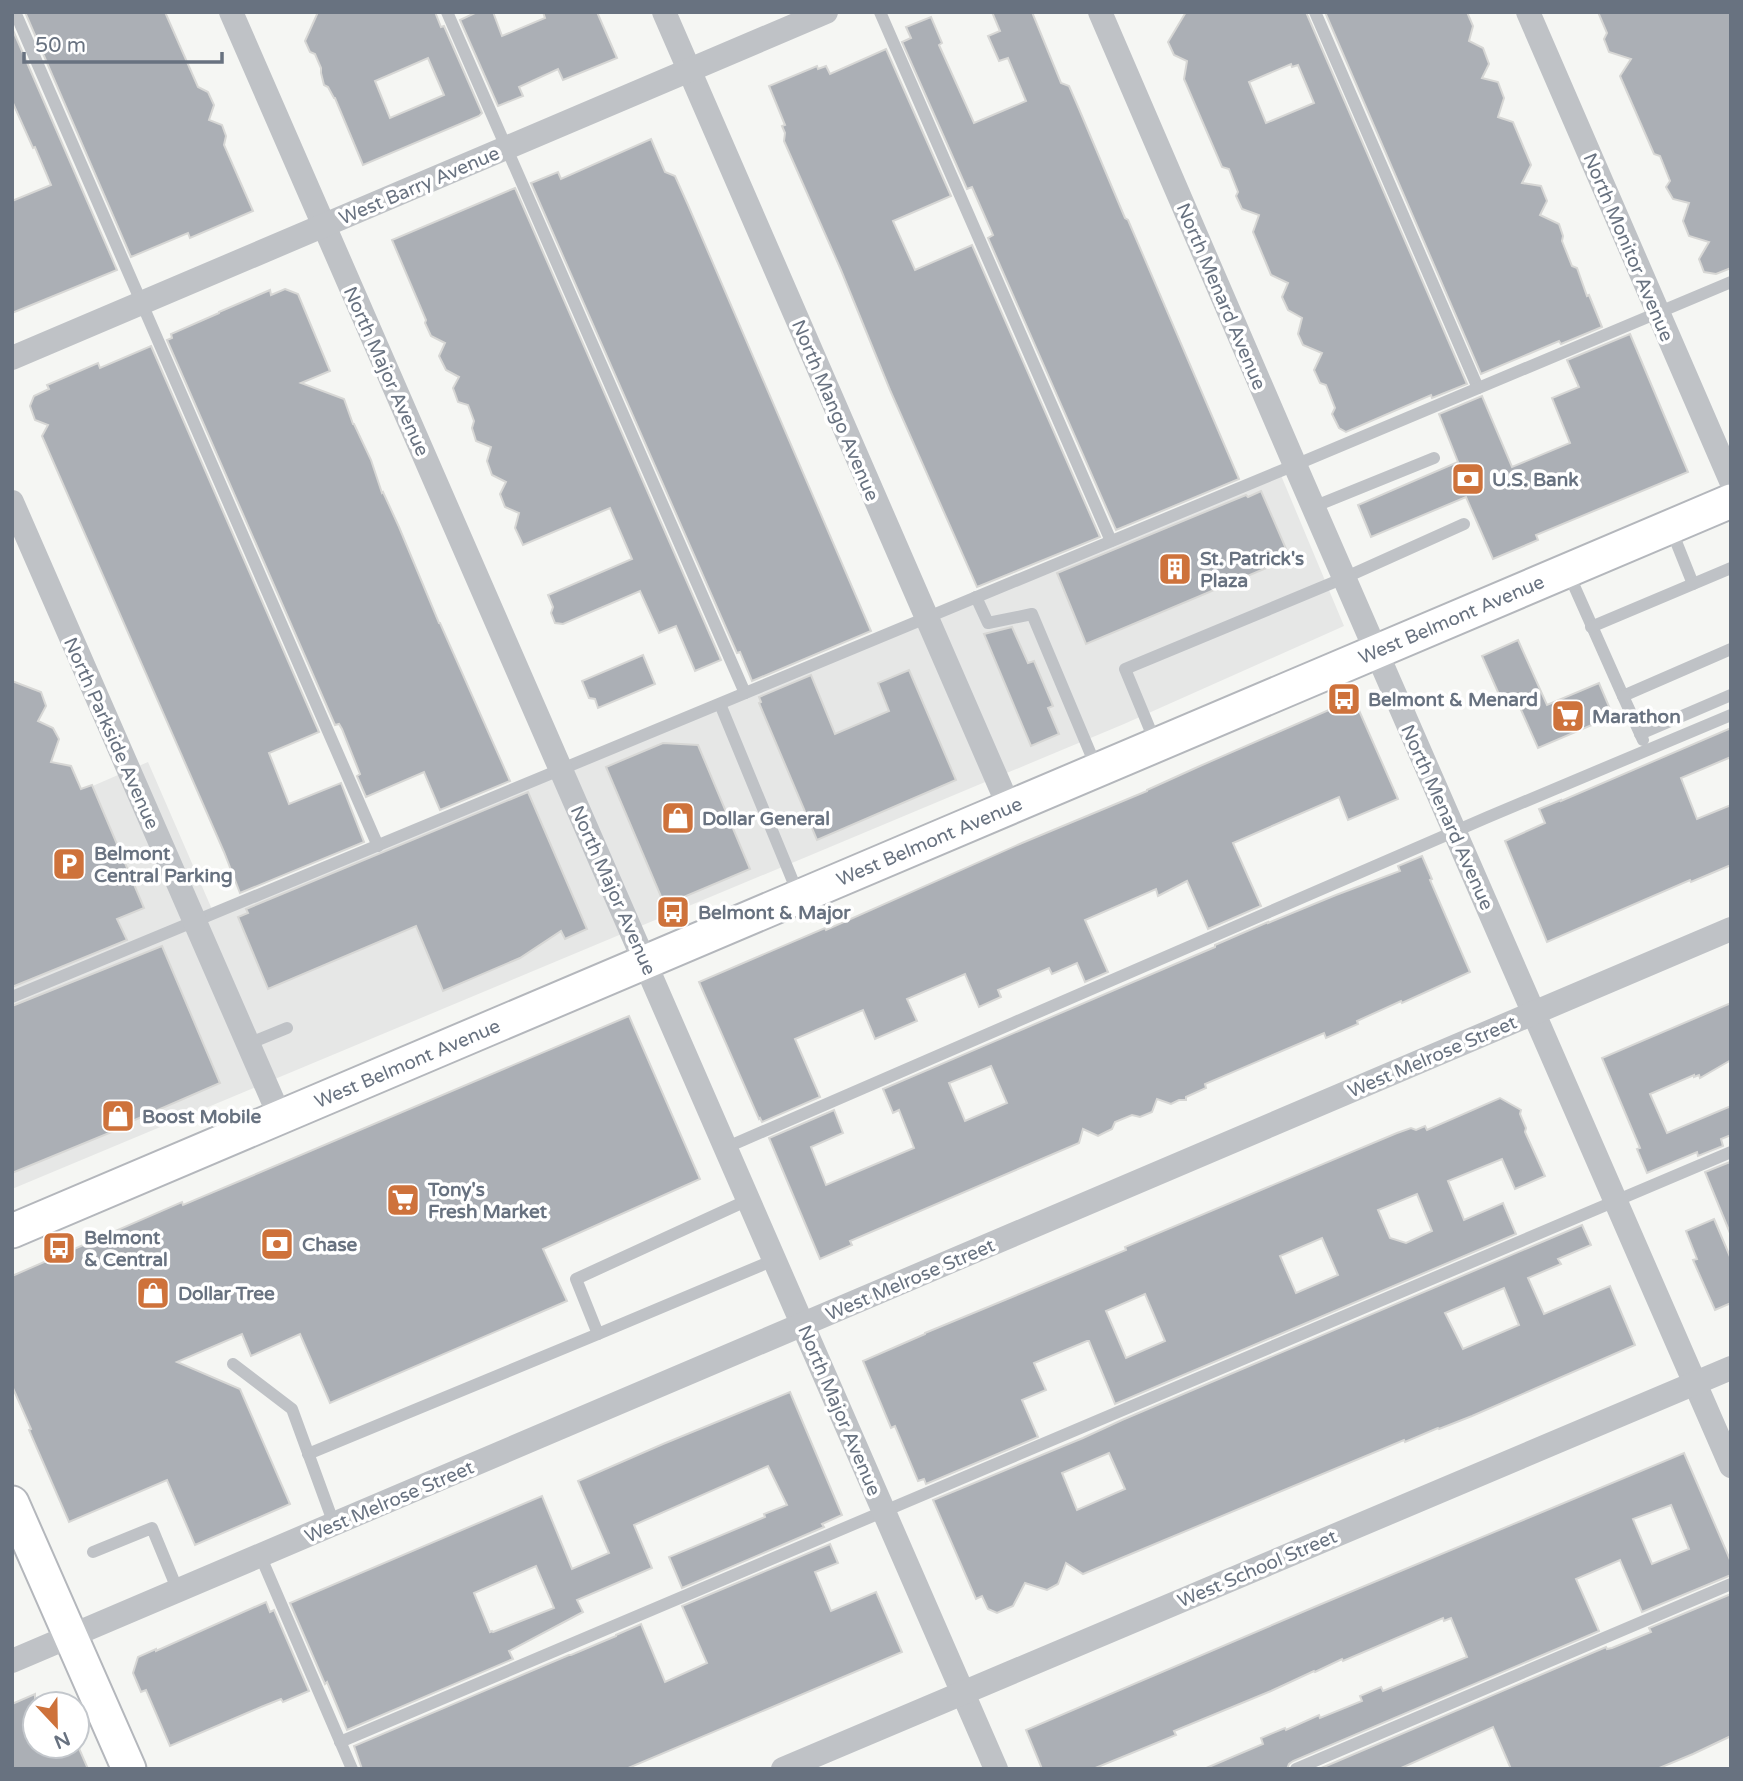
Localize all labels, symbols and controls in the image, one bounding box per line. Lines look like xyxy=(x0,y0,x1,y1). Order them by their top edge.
scale bar xyxy=(24,21,222,65)
text: 50 m xyxy=(35,33,86,58)
street label: West Barry Avenue xyxy=(336,142,503,230)
street label: North Monitor Avenue xyxy=(1578,150,1678,345)
street label: North Menard Avenue xyxy=(1172,200,1270,393)
street label: North Major Avenue xyxy=(339,283,433,460)
street label: North Mango Avenue xyxy=(787,316,883,504)
bank icon: U.S. Bank xyxy=(1449,460,1487,498)
place label: U.S. Bank xyxy=(1492,469,1579,491)
place label: St. Patrick's Plaza xyxy=(1200,548,1304,592)
building icon: St. Patrick's Plaza xyxy=(1156,550,1194,588)
street label: West Belmont Avenue xyxy=(1355,571,1547,669)
street label: North Parkside Avenue xyxy=(59,634,163,833)
bus stop icon: Belmont & Menard xyxy=(1325,680,1363,718)
place label: Belmont & Menard xyxy=(1368,689,1538,711)
supermarket icon: Marathon xyxy=(1549,697,1587,735)
place label: Marathon xyxy=(1592,706,1681,728)
street label: North Menard Avenue xyxy=(1396,721,1498,914)
street label: West Belmont Avenue xyxy=(833,793,1025,891)
shop icon: Dollar General xyxy=(659,799,697,837)
street label: North Major Avenue xyxy=(566,802,660,979)
place label: Dollar General xyxy=(702,808,830,830)
place label: Belmont Central Parking xyxy=(94,843,233,888)
parking icon: Belmont Central Parking xyxy=(50,845,88,883)
bus stop icon: Belmont & Major xyxy=(654,893,692,931)
place label: Belmont & Major xyxy=(698,902,851,925)
street label: West Melrose Street xyxy=(1345,1011,1520,1103)
street label: West Belmont Avenue xyxy=(311,1015,503,1113)
shop icon: Boost Mobile xyxy=(99,1097,137,1135)
place label: Boost Mobile xyxy=(142,1106,262,1128)
place label: Tony's Fresh Market xyxy=(427,1179,548,1223)
supermarket icon: Tony's Fresh Market xyxy=(384,1181,422,1219)
bank icon: Chase xyxy=(258,1225,296,1263)
place label: Belmont & Central xyxy=(84,1227,168,1271)
bus stop icon: Belmont & Central xyxy=(40,1229,78,1267)
place label: Chase xyxy=(302,1234,358,1256)
street label: West Melrose Street xyxy=(823,1234,998,1326)
shop icon: Dollar Tree xyxy=(134,1274,172,1312)
place label: Dollar Tree xyxy=(178,1283,275,1305)
street label: North Major Avenue xyxy=(793,1322,885,1499)
street label: West Melrose Street xyxy=(302,1456,477,1548)
street label: West School Street xyxy=(1174,1525,1340,1612)
north arrow xyxy=(21,1690,91,1760)
text: N xyxy=(51,1727,73,1753)

